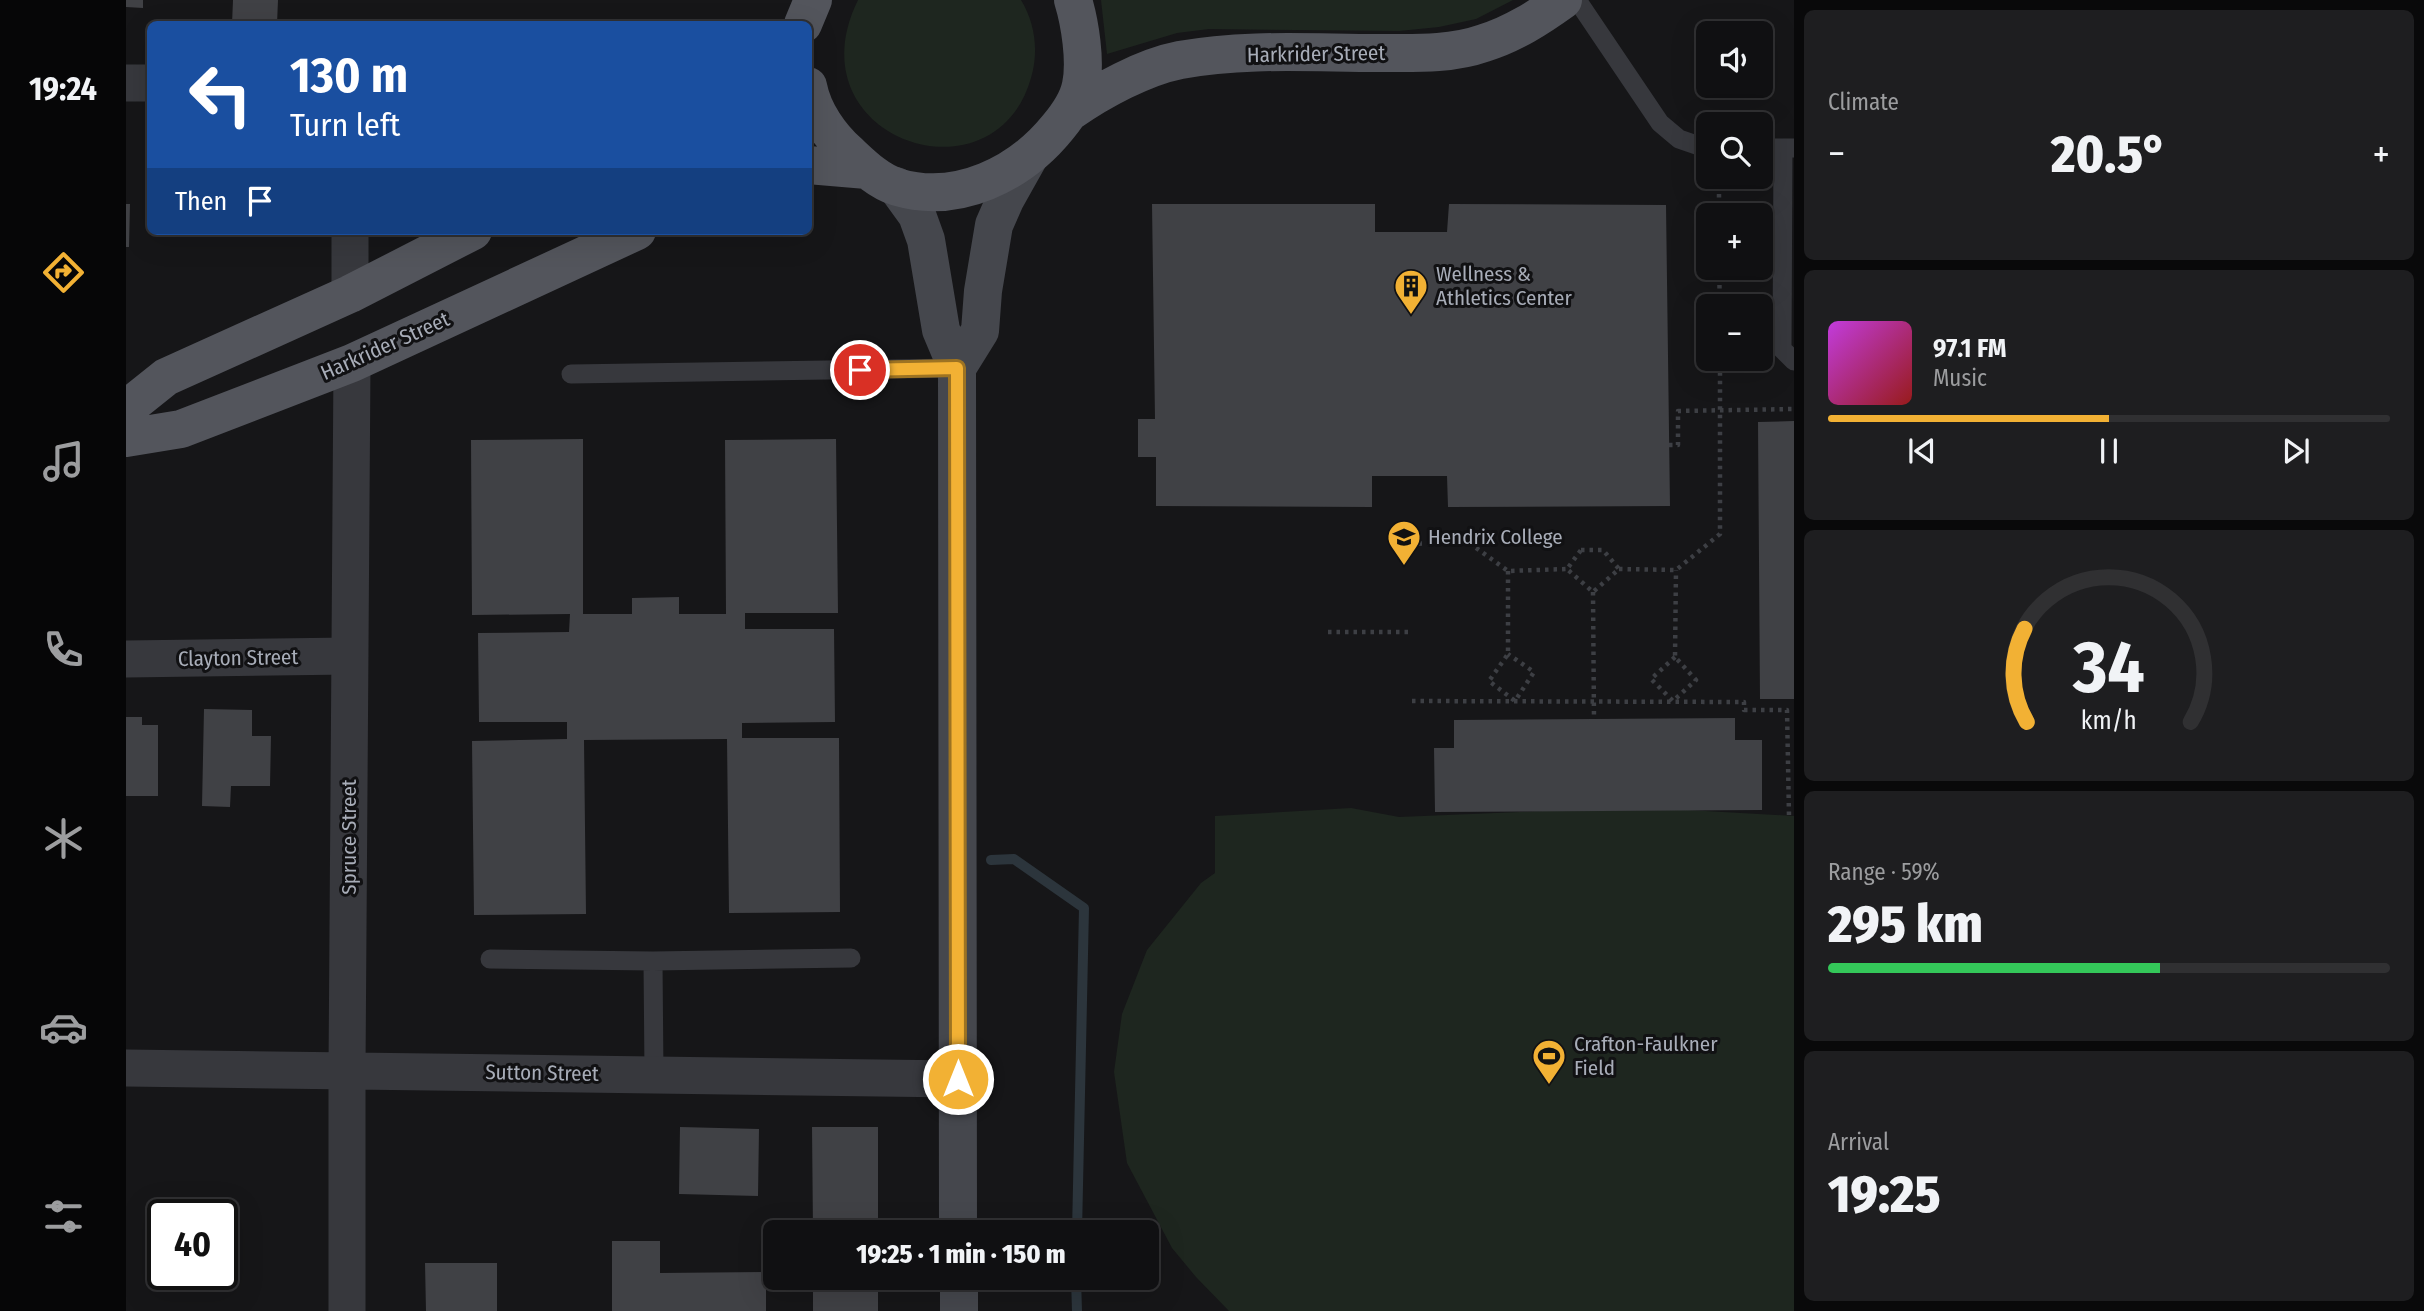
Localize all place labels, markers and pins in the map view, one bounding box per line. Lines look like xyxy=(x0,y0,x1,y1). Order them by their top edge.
place label: Wellness & Athletics Center xyxy=(1436,261,1572,311)
building icon: Wellness & Athletics Center xyxy=(1392,267,1430,316)
pin xyxy=(830,340,890,400)
school or university icon: Hendrix College xyxy=(1385,518,1423,567)
place label: Hendrix College xyxy=(1428,524,1563,550)
place label: Crafton-Faulkner Field xyxy=(1574,1031,1718,1081)
sports icon: Crafton-Faulkner Field xyxy=(1530,1037,1568,1086)

